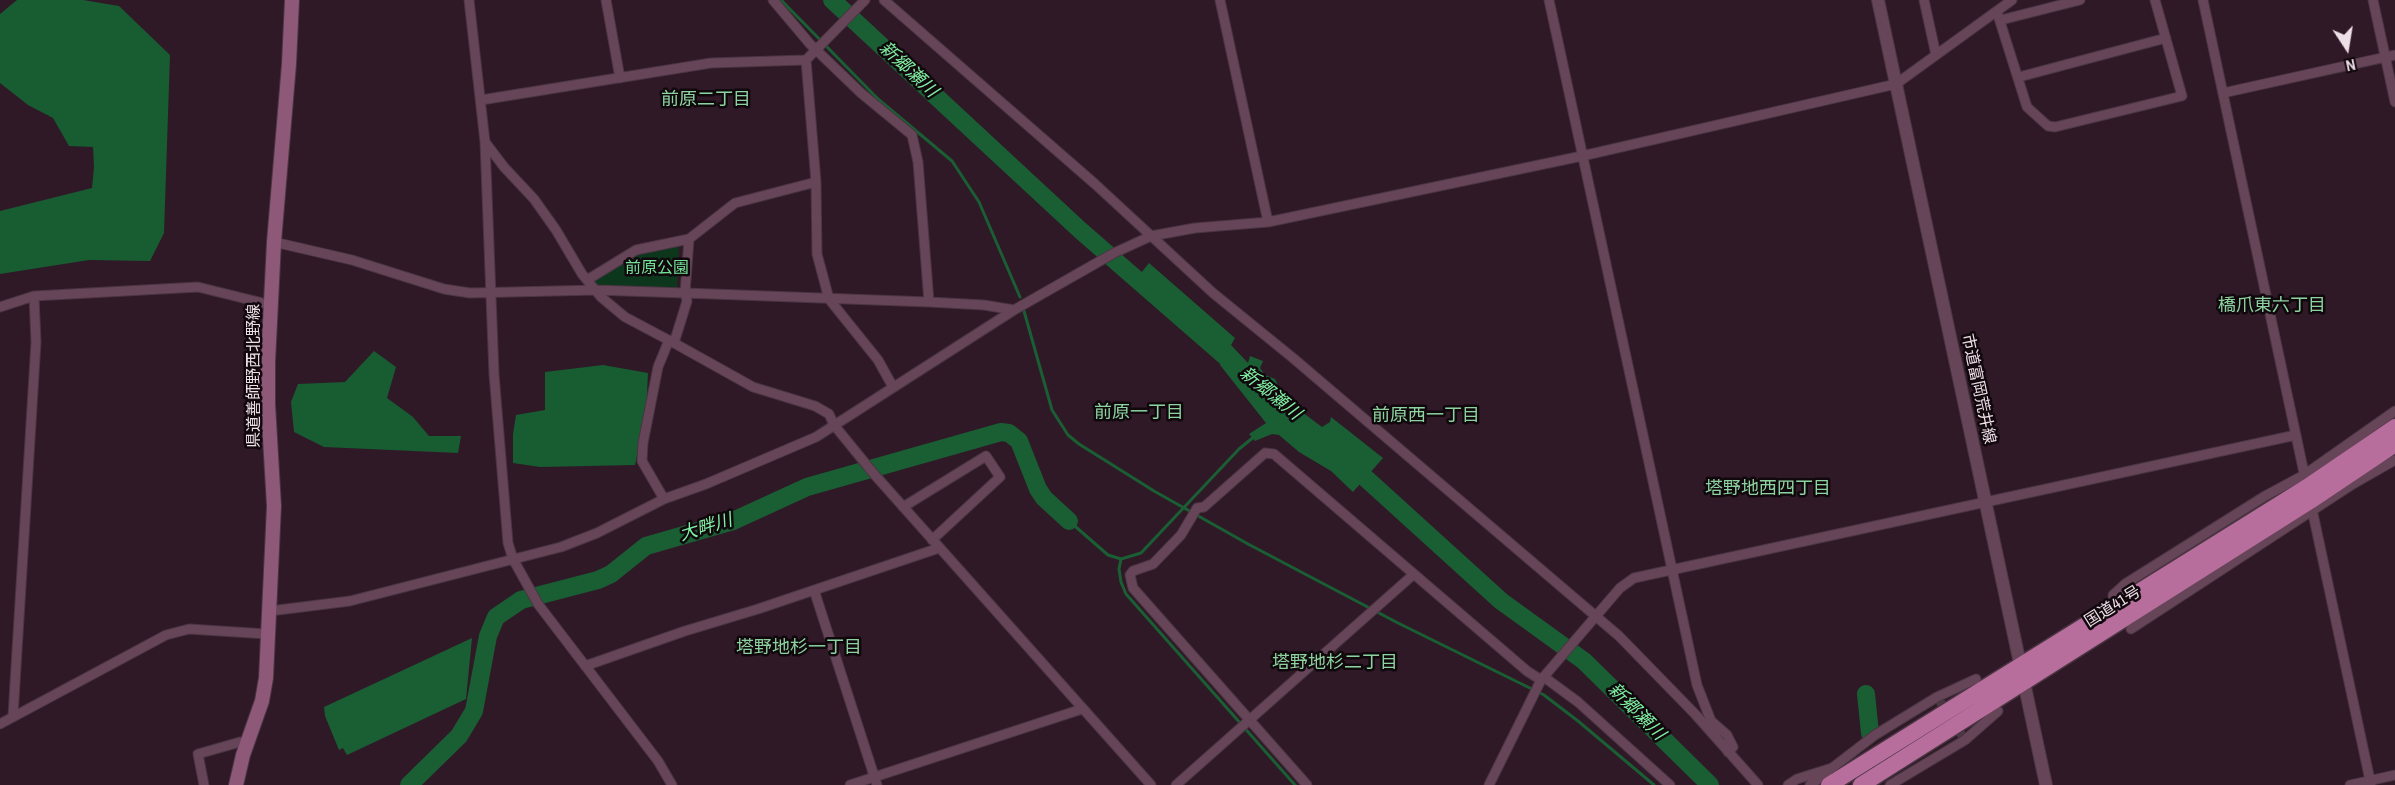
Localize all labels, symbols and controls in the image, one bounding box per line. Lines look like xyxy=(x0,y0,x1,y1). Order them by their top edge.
north arrow xyxy=(2317,18,2377,78)
water label: 新郷瀬川 xyxy=(874,38,942,102)
text: N xyxy=(2344,54,2358,77)
district label: 前原二丁目 xyxy=(661,89,751,111)
park label: 前原公園 xyxy=(625,259,689,279)
district label: 橋爪東六丁目 xyxy=(2218,295,2326,317)
street label: 県道善師野西北野線 xyxy=(245,304,265,448)
street label: 市道富岡荒井線 xyxy=(1957,332,1999,446)
water label: 新郷瀬川 xyxy=(1235,363,1305,425)
district label: 前原一丁目 xyxy=(1094,402,1184,424)
district label: 前原西一丁目 xyxy=(1372,405,1480,427)
district label: 塔野地西四丁目 xyxy=(1705,478,1831,500)
water label: 大畔川 xyxy=(677,510,735,546)
street label: 国道41号 xyxy=(2081,582,2145,632)
district label: 塔野地杉一丁目 xyxy=(736,637,862,659)
district label: 塔野地杉二丁目 xyxy=(1272,652,1398,674)
water label: 新郷瀬川 xyxy=(1603,679,1669,745)

